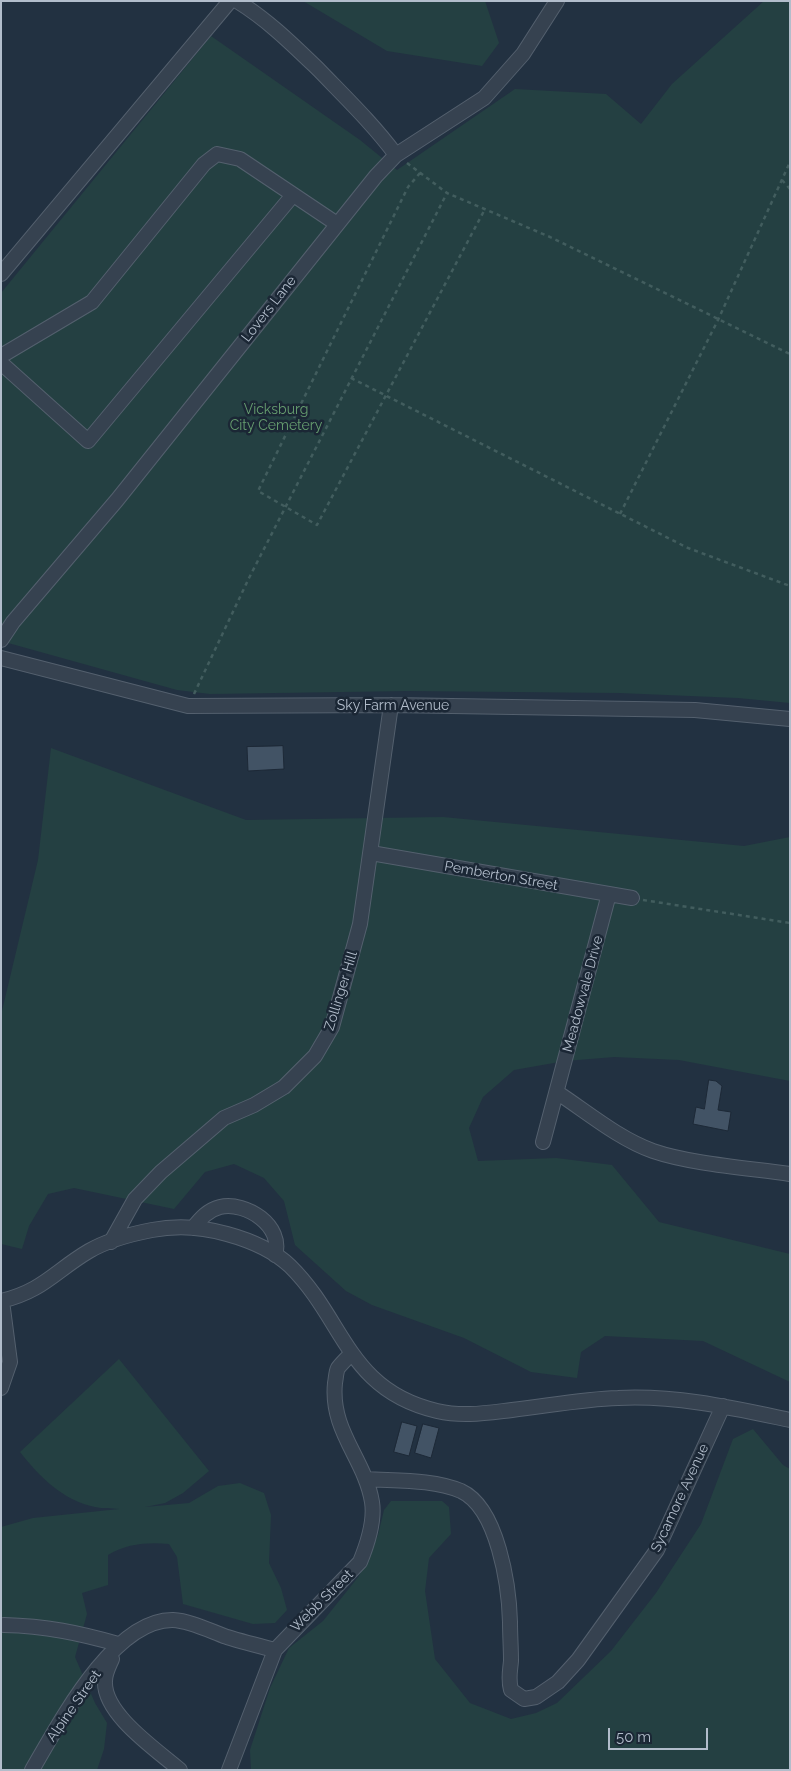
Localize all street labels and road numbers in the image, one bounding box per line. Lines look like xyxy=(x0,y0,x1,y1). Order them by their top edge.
street label: Lovers Lane xyxy=(238,273,300,345)
street label: Sky Farm Avenue xyxy=(337,698,449,714)
street label: Pemberton Street xyxy=(443,858,559,894)
street label: Meadowvale Drive xyxy=(559,934,607,1054)
street label: Zollinger Hill xyxy=(321,949,361,1033)
street label: Sycamore Avenue xyxy=(648,1441,712,1555)
street label: Webb Street xyxy=(287,1566,357,1636)
street label: Alpine Street xyxy=(43,1667,105,1745)

